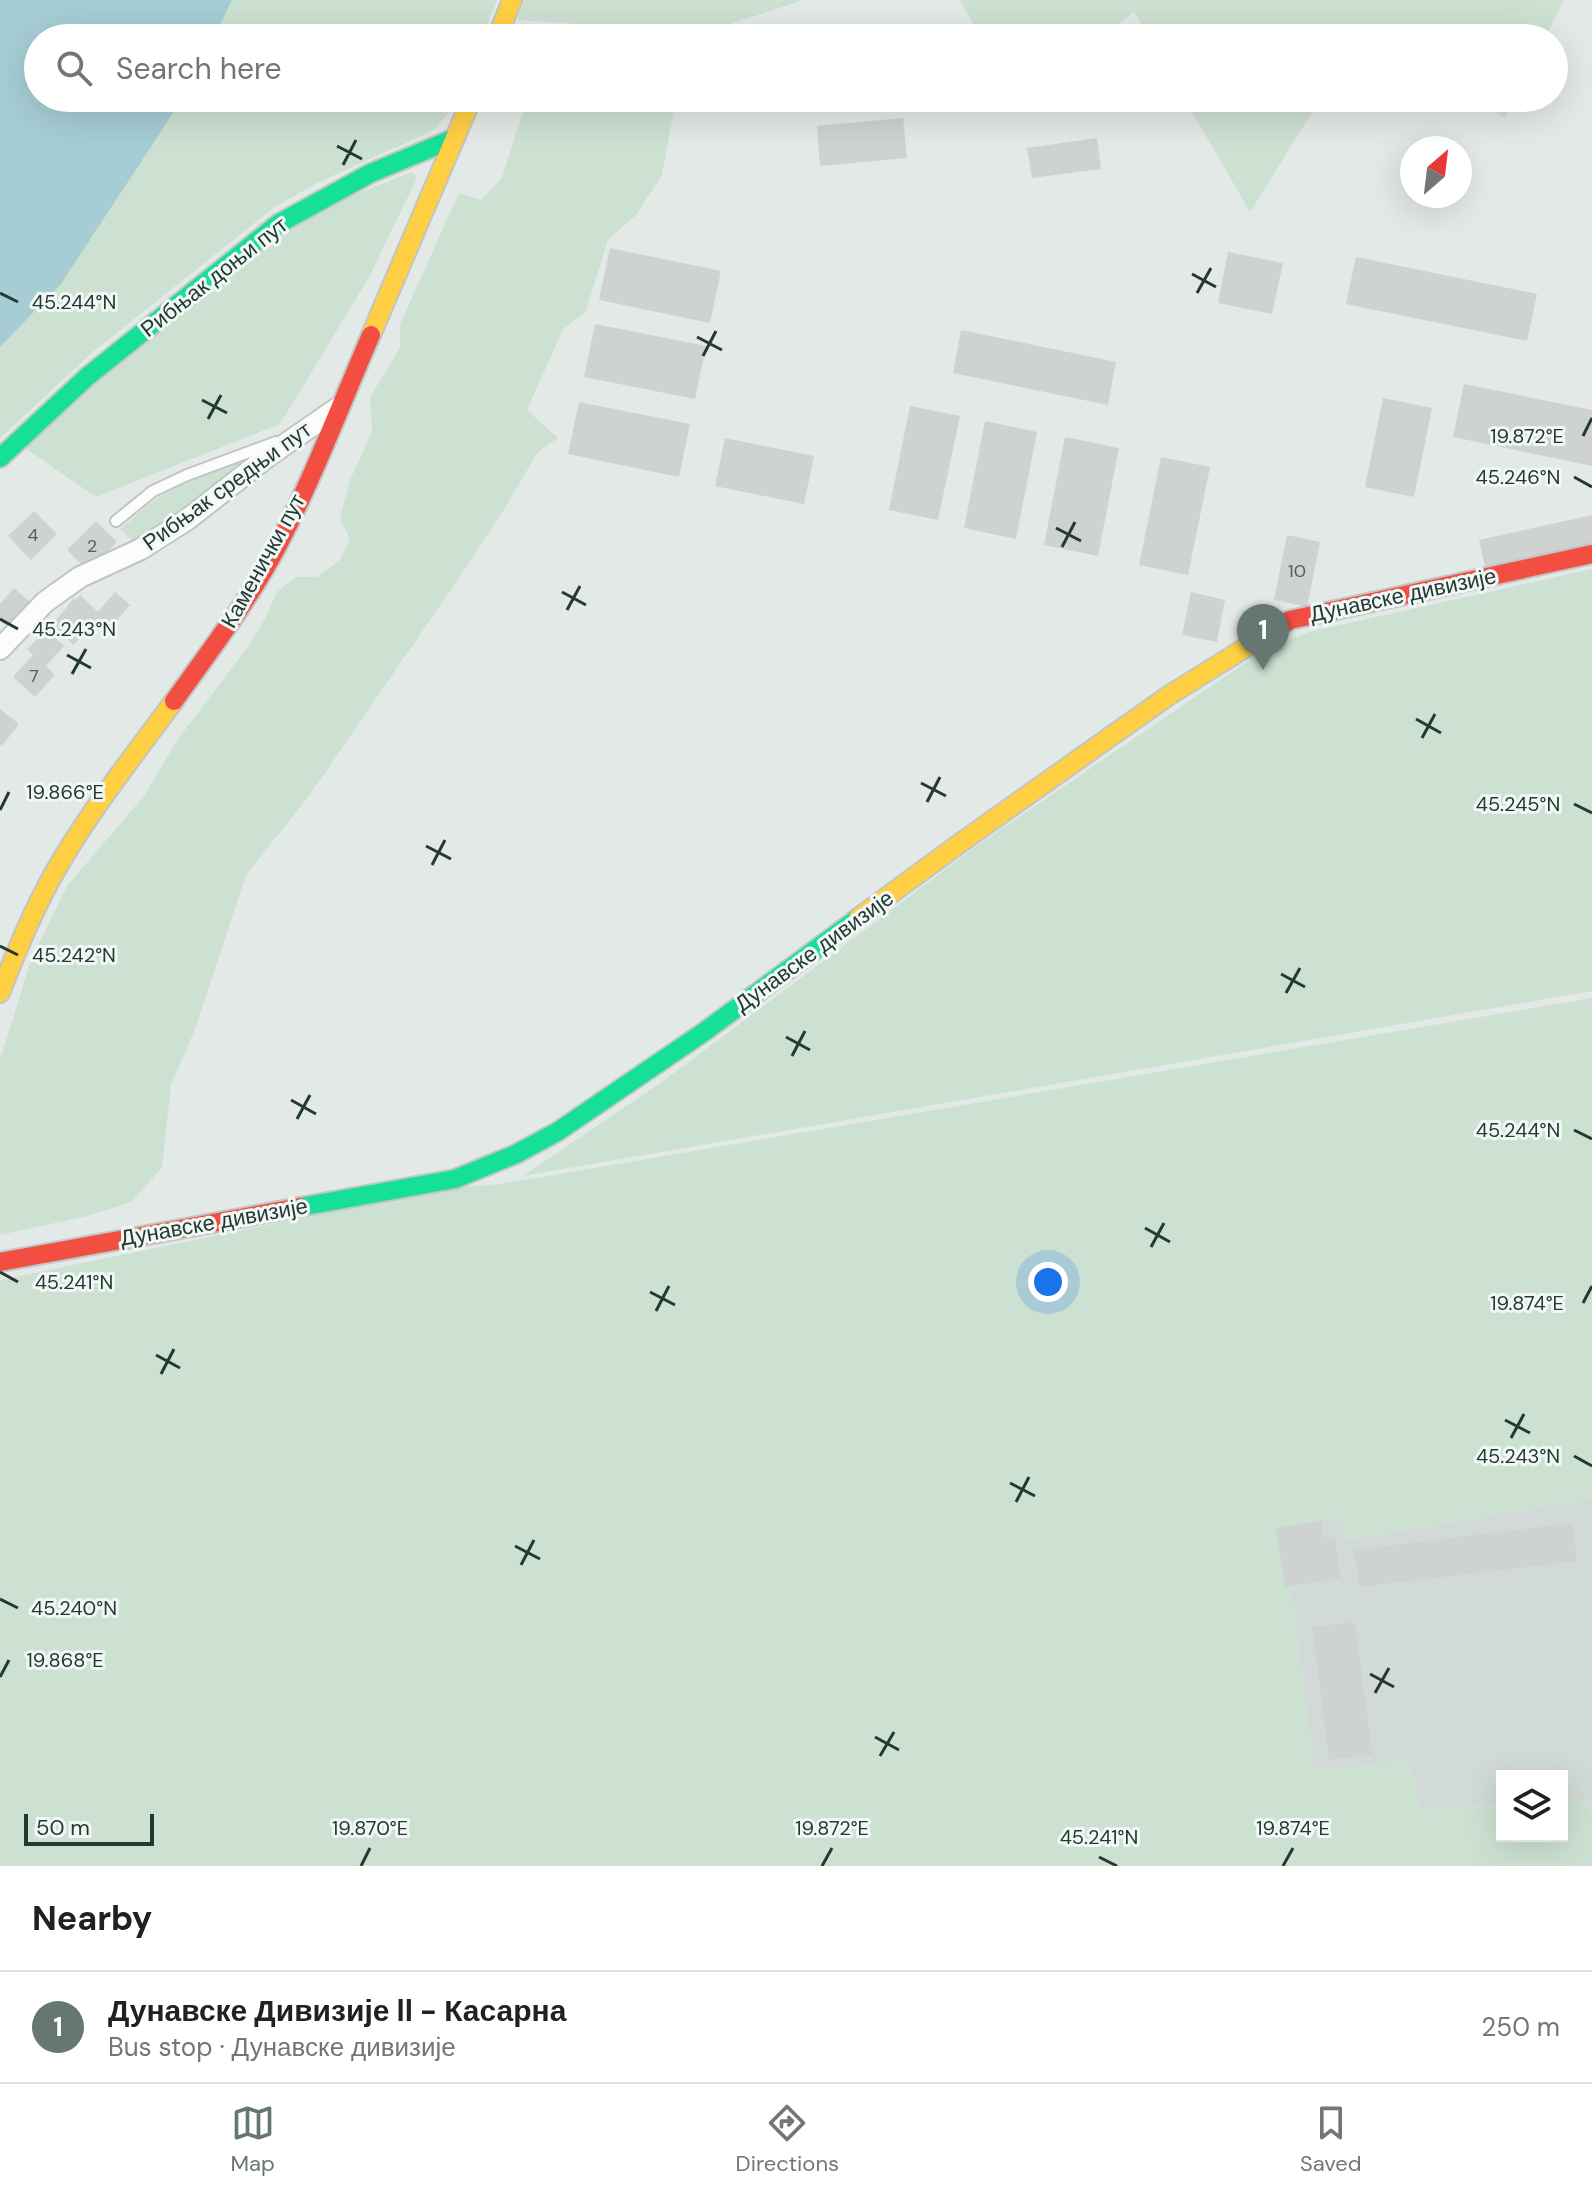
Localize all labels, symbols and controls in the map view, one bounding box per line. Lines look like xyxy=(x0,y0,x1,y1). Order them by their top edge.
search box xyxy=(24,24,1568,112)
icon: search xyxy=(52,46,96,90)
text: Search here xyxy=(116,49,282,88)
north arrow xyxy=(1400,136,1472,208)
street label: Рибњак доњи пут xyxy=(134,210,294,344)
text: 45.244°N xyxy=(32,289,116,315)
street label: Рибњак средњи пут xyxy=(137,415,317,557)
text: 19.872°E xyxy=(1490,423,1564,449)
text: 45.246°N xyxy=(1476,464,1560,490)
street label: Каменички пут xyxy=(214,489,312,633)
house number: 4 xyxy=(28,523,39,547)
house number: 2 xyxy=(87,534,97,558)
house number: 10 xyxy=(1288,559,1306,583)
street label: Дунавске дивизије xyxy=(1307,561,1499,629)
pin: 1 xyxy=(1237,604,1289,670)
text: 45.243°N xyxy=(32,616,116,642)
house number: 7 xyxy=(29,664,39,688)
text: 19.866°E xyxy=(26,779,104,805)
text: 45.245°N xyxy=(1476,791,1560,817)
street label: Дунавске дивизије xyxy=(729,883,899,1019)
text: 45.242°N xyxy=(32,942,116,968)
text: 45.244°N xyxy=(1476,1117,1560,1143)
street label: Дунавске дивизије xyxy=(118,1191,310,1253)
your location xyxy=(1028,1262,1068,1302)
text: 45.241°N xyxy=(35,1269,113,1295)
text: 19.874°E xyxy=(1490,1290,1564,1316)
text: 45.243°N xyxy=(1476,1443,1560,1469)
text: 45.240°N xyxy=(31,1595,117,1621)
text: 19.868°E xyxy=(26,1647,104,1673)
map controls xyxy=(1496,1770,1568,1842)
button: layers xyxy=(1496,1770,1568,1842)
scale bar xyxy=(24,1810,154,1846)
text: 50 m xyxy=(36,1813,90,1842)
text: 19.870°E xyxy=(332,1815,408,1841)
text: 19.872°E xyxy=(795,1815,869,1841)
text: 19.874°E xyxy=(1256,1815,1330,1841)
text: 45.241°N xyxy=(1060,1824,1138,1850)
text: Nearby xyxy=(32,1896,152,1941)
text: Дунавске Дивизије II - Касарна xyxy=(108,1991,566,2030)
text: 1 xyxy=(53,2010,63,2044)
text: 250 m xyxy=(1481,2010,1560,2044)
text: Bus stop · Дунавске дивизије xyxy=(108,2030,456,2064)
tab: Map xyxy=(230,2101,275,2178)
tab: Directions xyxy=(736,2101,839,2178)
tab: Saved xyxy=(1300,2101,1362,2178)

